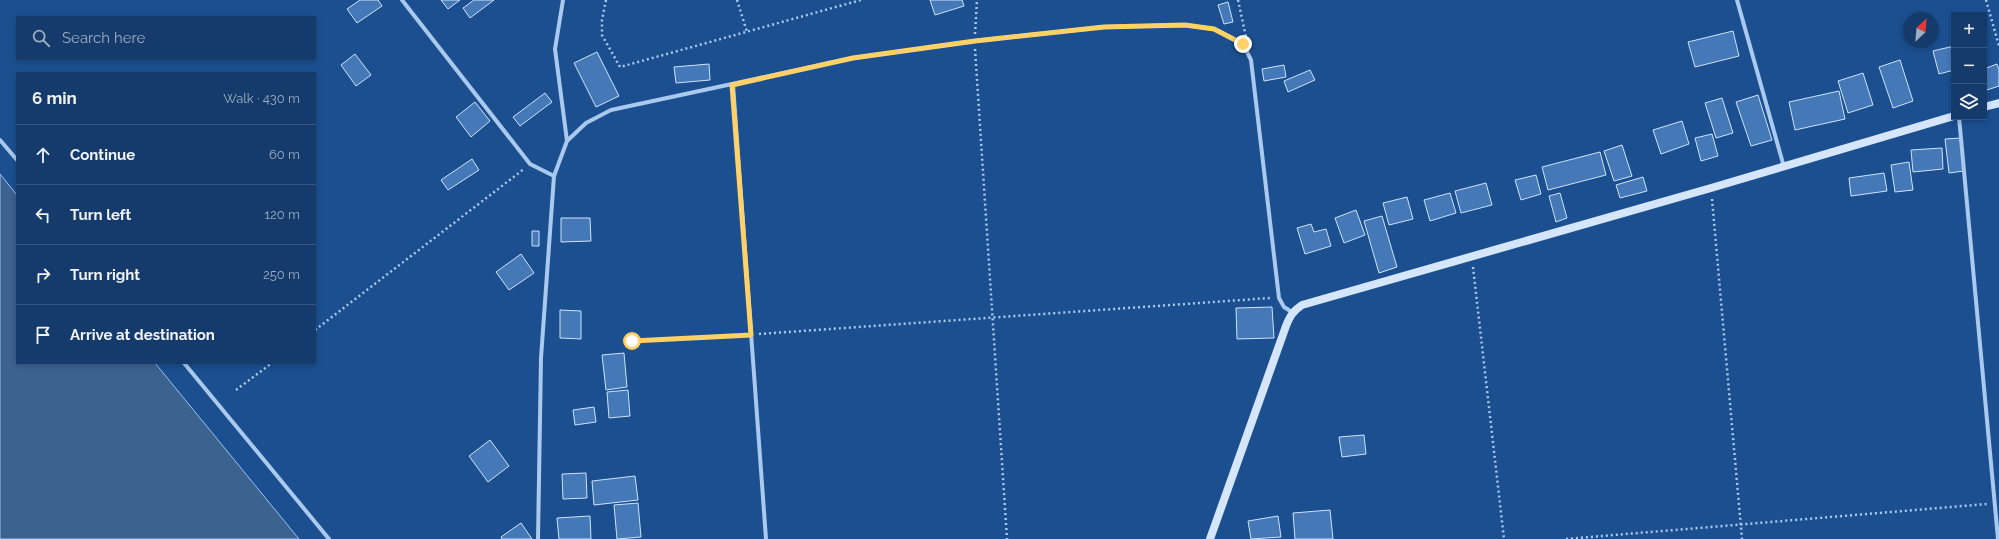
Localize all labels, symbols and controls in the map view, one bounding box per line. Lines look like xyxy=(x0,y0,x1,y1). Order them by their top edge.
north arrow xyxy=(1903,12,1939,48)
map controls xyxy=(1951,12,1987,120)
button: + xyxy=(1951,12,1987,48)
search box xyxy=(16,16,316,60)
icon: search xyxy=(30,27,52,49)
text: Search here xyxy=(62,29,145,47)
route end xyxy=(1234,35,1252,53)
button: − xyxy=(1951,48,1987,84)
button: layers xyxy=(1951,84,1987,120)
text: 6 min xyxy=(32,88,77,108)
text: Walk · 430 m xyxy=(223,91,300,106)
icon: ahead xyxy=(32,144,54,166)
text: Continue xyxy=(70,146,135,164)
text: 60 m xyxy=(269,147,300,162)
icon: left xyxy=(32,204,54,226)
text: Turn left xyxy=(70,206,131,224)
text: 120 m xyxy=(264,207,300,222)
icon: right xyxy=(32,264,54,286)
text: Turn right xyxy=(70,266,140,284)
text: 250 m xyxy=(263,267,300,282)
icon: arrive xyxy=(32,324,54,346)
text: Arrive at destination xyxy=(70,326,215,344)
route start xyxy=(623,332,641,350)

